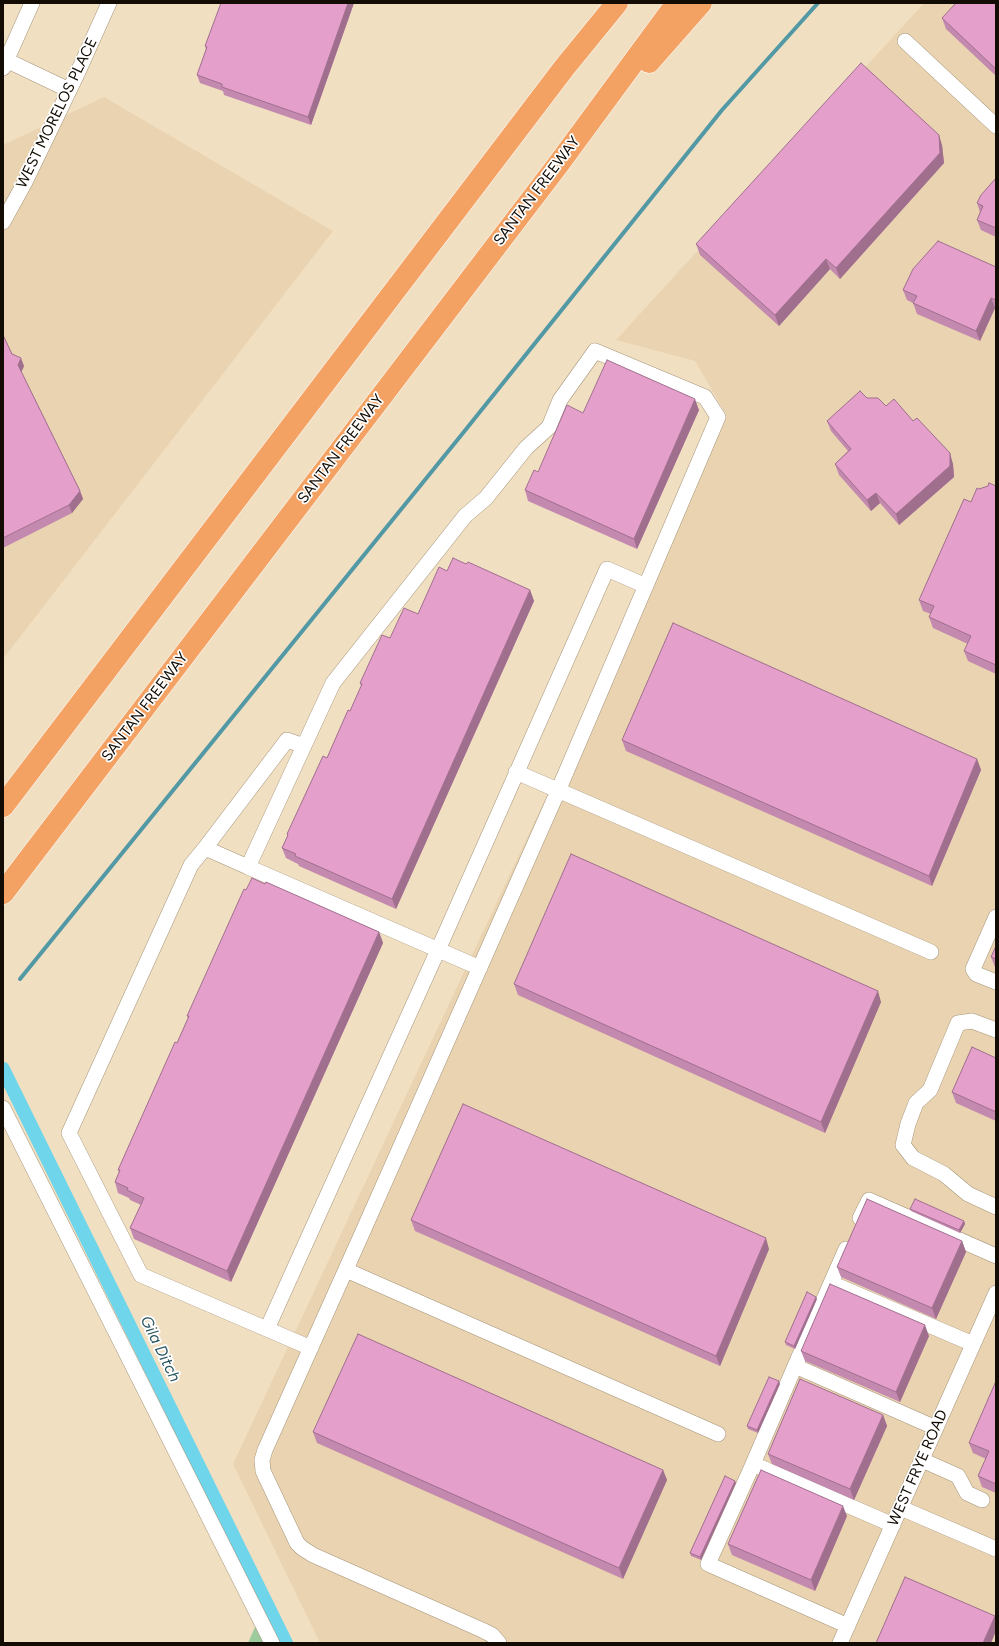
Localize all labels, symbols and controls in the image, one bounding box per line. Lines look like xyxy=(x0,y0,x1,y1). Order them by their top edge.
street label: WEST MORELOS PLACE xyxy=(13,35,101,191)
street label: SANTAN FREEWAY xyxy=(490,133,584,249)
street label: SANTAN FREEWAY xyxy=(294,391,388,507)
street label: SANTAN FREEWAY xyxy=(98,649,192,765)
water label: Gila Ditch xyxy=(136,1313,184,1385)
street label: WEST FRYE ROAD xyxy=(884,1407,952,1529)

